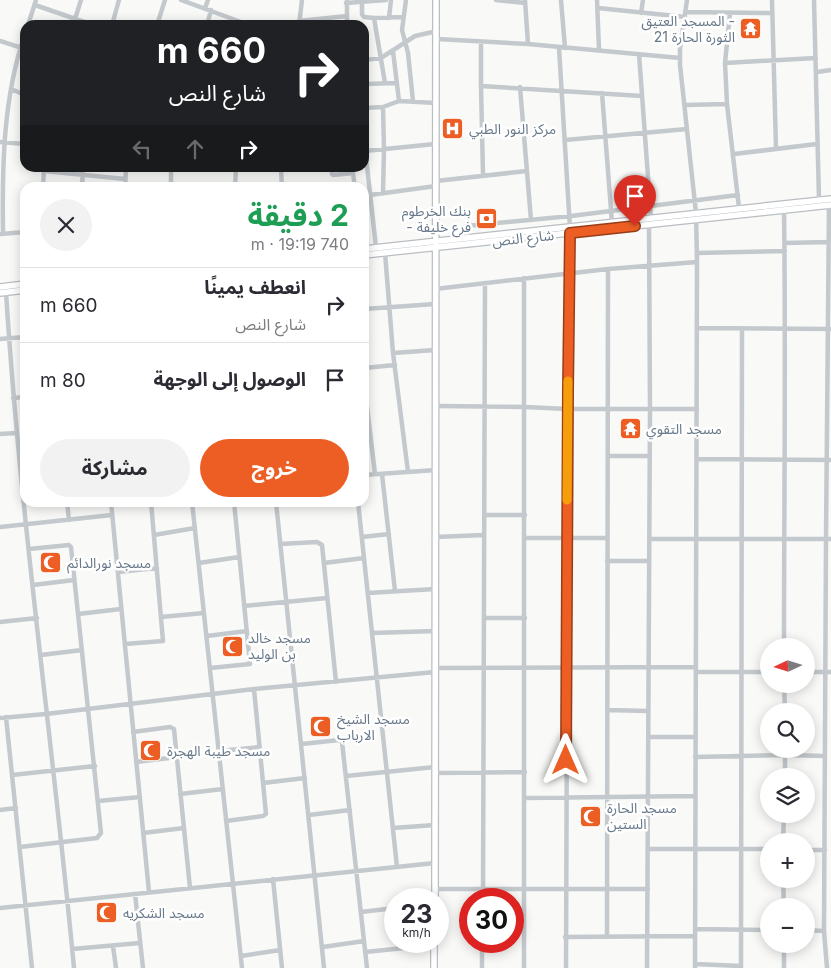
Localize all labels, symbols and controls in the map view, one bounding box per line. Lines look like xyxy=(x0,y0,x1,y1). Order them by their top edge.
place label: المسجد العتيق - الثورة الحارة 21 xyxy=(641,12,735,46)
temple icon: المسجد العتيق - الثورة الحارة 21 xyxy=(739,17,763,41)
text: 660 m xyxy=(157,29,266,71)
icon: right xyxy=(284,40,349,105)
text: شارع النص xyxy=(169,80,266,106)
hospital icon: مركز النور الطبي xyxy=(441,117,465,141)
place label: مركز النور الطبي xyxy=(469,120,556,140)
icon: left xyxy=(128,135,156,163)
icon: ahead xyxy=(181,135,209,163)
icon: right xyxy=(234,135,262,163)
pin xyxy=(614,175,656,226)
icon: arrive xyxy=(621,182,649,210)
text: 2 دقيقة xyxy=(248,197,349,233)
button: close xyxy=(40,199,92,251)
place label: بنك الخرطوم - فرع خليفة xyxy=(402,202,471,238)
bank icon: بنك الخرطوم - فرع خليفة xyxy=(475,207,499,231)
street label: شارع النص xyxy=(491,226,555,252)
text: 740 m · 19:19 xyxy=(251,234,349,254)
text: انعطف يمينًا xyxy=(204,276,306,299)
icon: right xyxy=(321,291,349,319)
text: 660 m xyxy=(40,294,98,317)
text: شارع النص xyxy=(235,314,306,334)
icon: arrive xyxy=(321,366,349,394)
text: الوصول إلى الوجهة xyxy=(154,368,306,391)
text: 80 m xyxy=(40,369,86,392)
temple icon: مسجد التقوي xyxy=(618,417,642,441)
place label: مسجد التقوي xyxy=(646,420,722,440)
button: مشاركة xyxy=(40,439,190,497)
button: خروج xyxy=(200,439,349,497)
mosque icon: مسجد نورالدائم xyxy=(39,551,63,575)
place label: مسجد نورالدائم xyxy=(67,554,151,574)
place label: مسجد خالد بن الوليد xyxy=(248,629,311,663)
mosque icon: مسجد خالد بن الوليد xyxy=(220,634,244,658)
north arrow xyxy=(760,638,815,692)
map controls xyxy=(760,638,815,953)
button: search xyxy=(760,703,815,758)
place label: مسجد الشيخ الارباب xyxy=(337,710,410,744)
mosque icon: مسجد الشيخ الارباب xyxy=(309,715,333,739)
position arrow xyxy=(539,733,591,785)
mosque icon: مسجد طيبة الهجرة xyxy=(139,739,163,763)
place label: مسجد طيبة الهجرة xyxy=(167,742,270,760)
button: layers xyxy=(760,768,815,823)
place label: مسجد الحارة الستين xyxy=(607,799,677,833)
mosque icon: مسجد الحارة الستين xyxy=(579,804,603,828)
button: + xyxy=(760,833,815,888)
speed limit sign: 30 xyxy=(459,888,524,953)
button: − xyxy=(760,898,815,953)
text: 23 xyxy=(401,899,432,929)
mosque icon: مسجد الشكريه xyxy=(95,901,119,925)
place label: مسجد الشكريه xyxy=(123,904,205,922)
text: km/h xyxy=(402,925,431,940)

